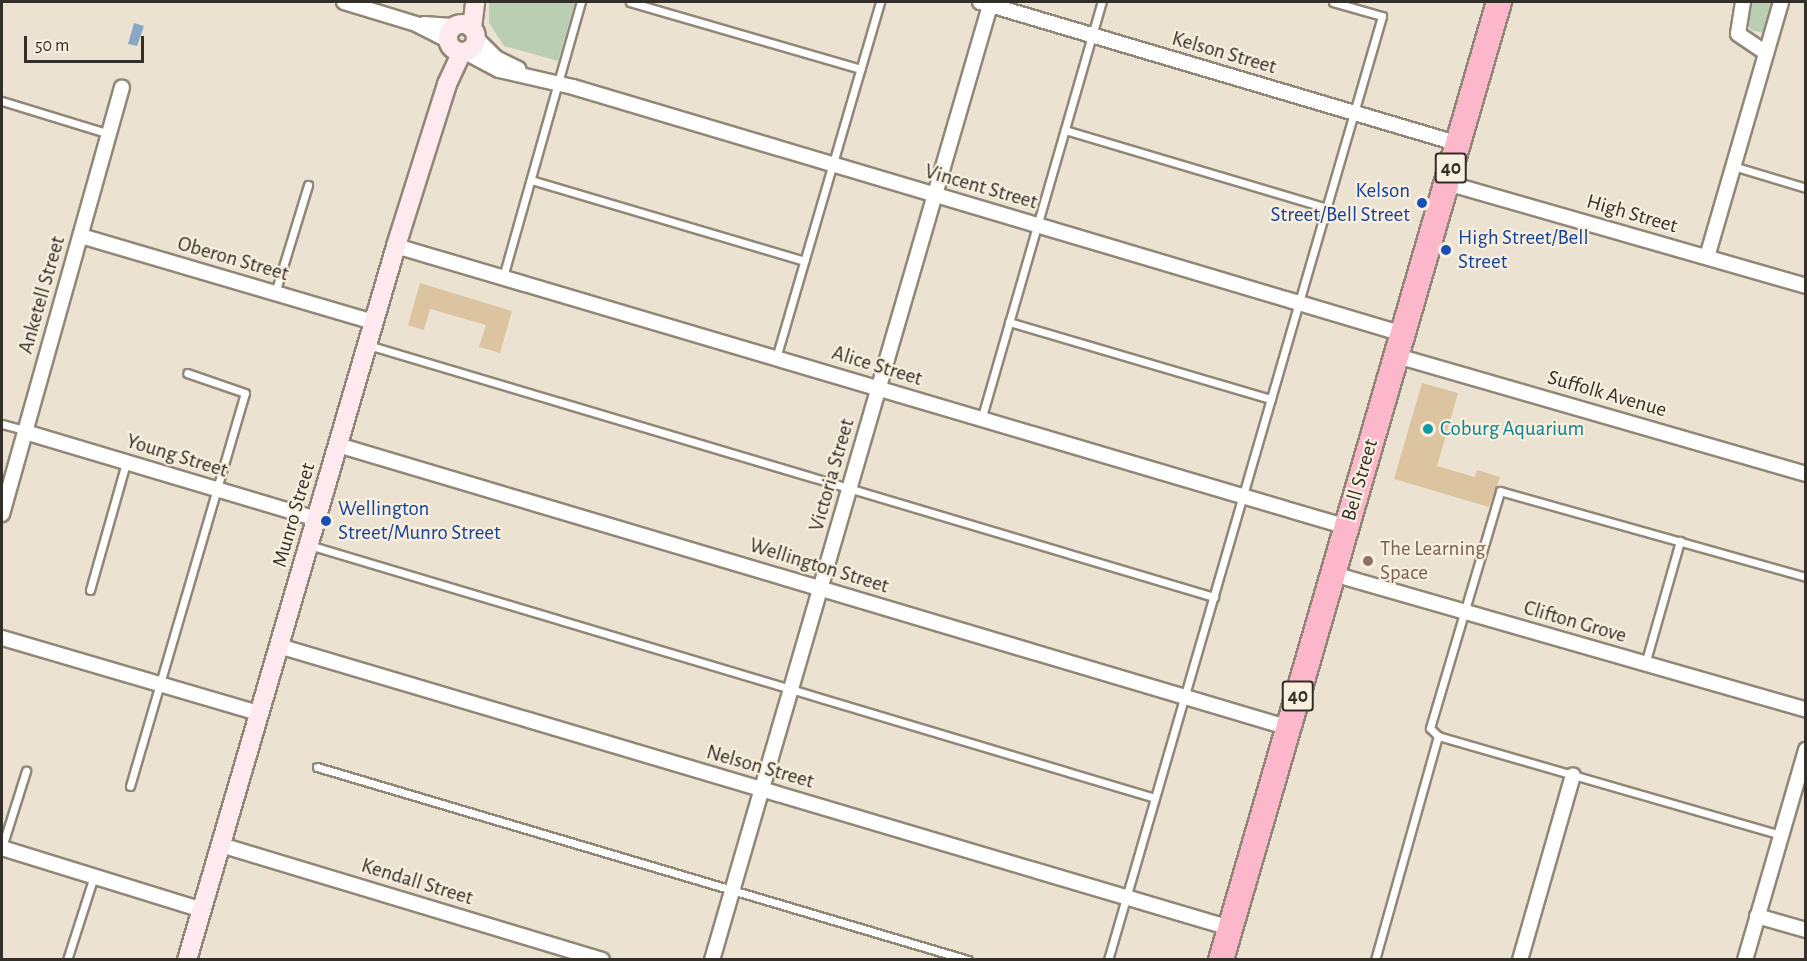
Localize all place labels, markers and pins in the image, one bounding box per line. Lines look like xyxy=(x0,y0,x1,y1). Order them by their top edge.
place label: Kelson Street/Bell Street xyxy=(1271,178,1410,228)
marker: Kelson Street/Bell Street xyxy=(1415,196,1429,210)
place label: High Street/Bell Street xyxy=(1458,225,1589,275)
marker: High Street/Bell Street xyxy=(1439,243,1453,257)
place label: Coburg Aquarium xyxy=(1440,416,1584,442)
marker: Coburg Aquarium xyxy=(1421,422,1435,436)
place label: Wellington Street/Munro Street xyxy=(338,496,501,546)
marker: Wellington Street/Munro Street xyxy=(319,514,333,528)
place label: The Learning Space xyxy=(1380,536,1486,586)
marker: The Learning Space xyxy=(1361,554,1375,568)

